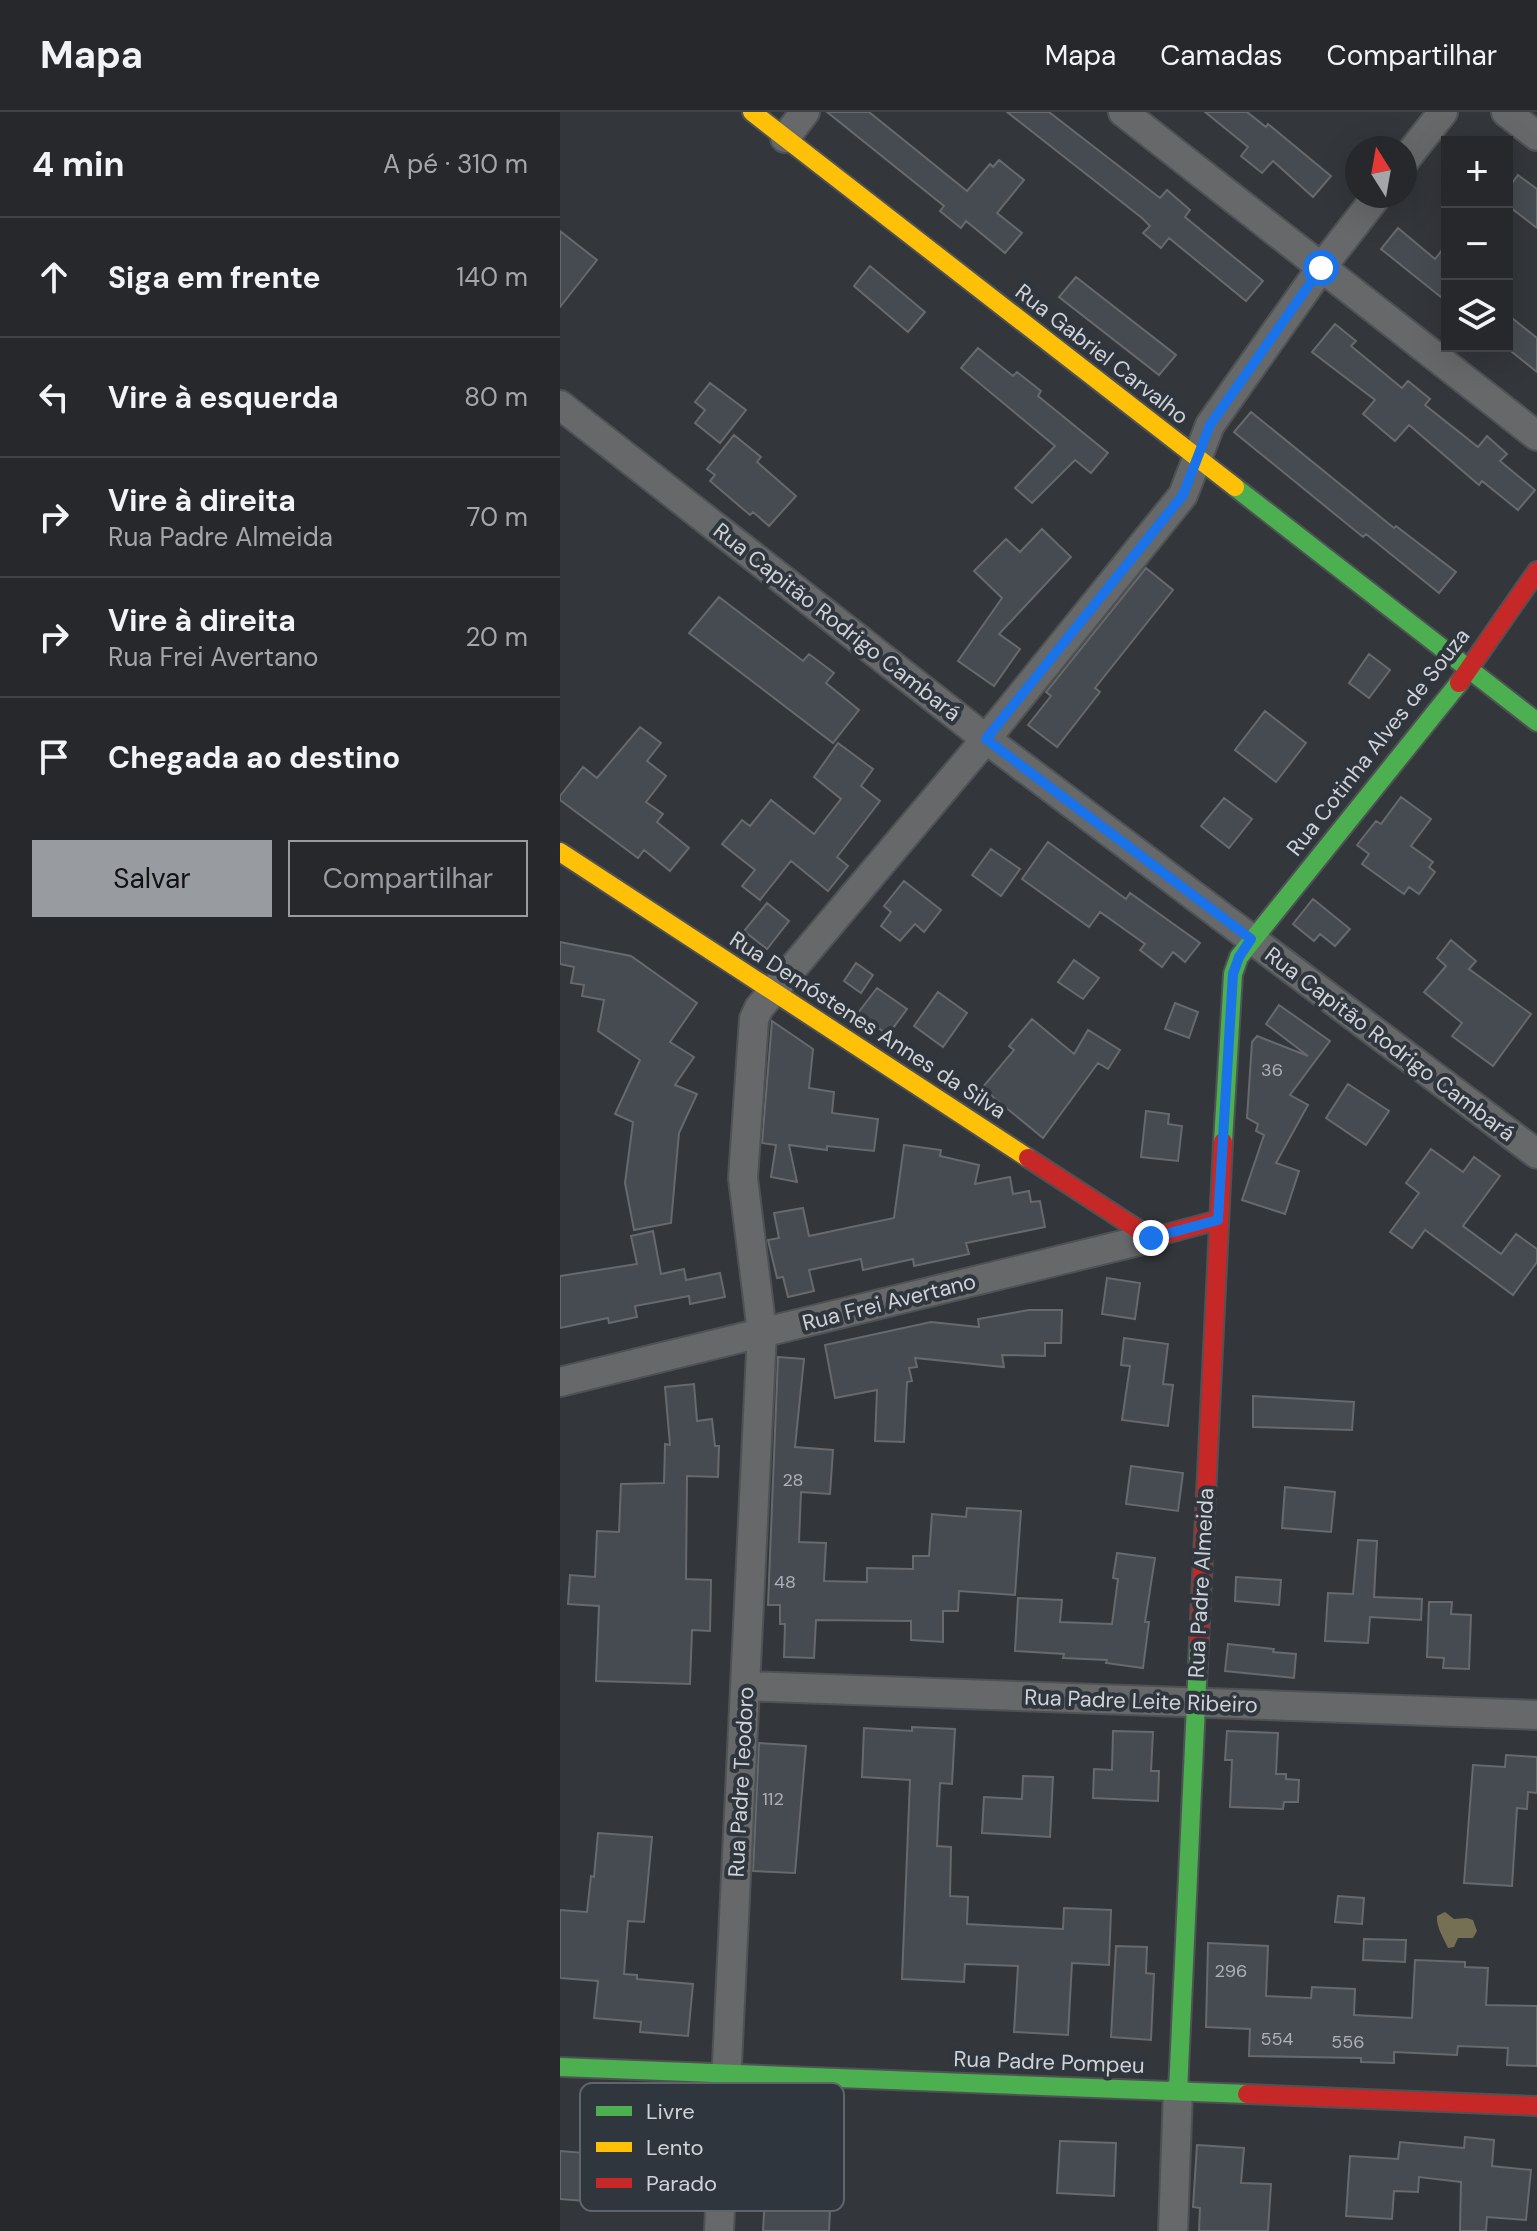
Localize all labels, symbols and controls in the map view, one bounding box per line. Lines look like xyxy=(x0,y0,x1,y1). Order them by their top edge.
text: Mapa xyxy=(40,30,143,80)
text: Mapa xyxy=(1045,37,1116,74)
text: Camadas xyxy=(1160,37,1283,74)
text: Compartilhar xyxy=(1327,37,1497,74)
north arrow xyxy=(1345,136,1417,208)
map controls xyxy=(1441,136,1513,352)
button: + xyxy=(1441,136,1513,208)
text: 4 min xyxy=(32,142,124,187)
text: A pé · 310 m xyxy=(383,147,528,181)
button: − xyxy=(1441,208,1513,280)
route start xyxy=(1303,250,1339,286)
icon: ahead xyxy=(32,255,76,299)
text: Siga em frente xyxy=(108,258,321,297)
text: 140 m xyxy=(456,260,528,294)
street label: Rua Gabriel Carvalho xyxy=(1010,277,1194,431)
button: layers xyxy=(1441,280,1513,352)
icon: left xyxy=(32,375,76,419)
text: Vire à esquerda xyxy=(108,378,339,417)
text: 80 m xyxy=(464,380,528,414)
text: Vire à direita xyxy=(108,481,296,520)
icon: right xyxy=(32,495,76,539)
text: 70 m xyxy=(467,500,528,534)
street label: Rua Capitão Rodrigo Cambará xyxy=(707,516,967,728)
text: Rua Padre Almeida xyxy=(108,520,333,554)
text: Vire à direita xyxy=(108,601,296,640)
icon: right xyxy=(32,615,76,659)
text: 20 m xyxy=(465,620,528,654)
street label: Rua Cotinha Alves de Souza xyxy=(1280,622,1476,862)
text: Rua Frei Avertano xyxy=(108,640,318,674)
icon: arrive xyxy=(32,735,76,779)
text: Chegada ao destino xyxy=(108,738,400,777)
button: Salvar xyxy=(32,840,272,917)
button: Compartilhar xyxy=(288,840,528,917)
street label: Rua Demóstenes Annes da Silva xyxy=(724,925,1012,1125)
street label: Rua Capitão Rodrigo Cambará xyxy=(1259,940,1521,1148)
house number: 36 xyxy=(1261,1058,1283,1082)
route end xyxy=(1133,1220,1169,1256)
street label: Rua Frei Avertano xyxy=(799,1266,979,1338)
house number: 28 xyxy=(782,1468,804,1492)
street label: Rua Padre Almeida xyxy=(1182,1487,1220,1679)
house number: 48 xyxy=(774,1570,796,1594)
street label: Rua Padre Leite Ribeiro xyxy=(1024,1682,1258,1720)
street label: Rua Padre Teodoro xyxy=(722,1686,760,1878)
house number: 112 xyxy=(762,1787,784,1811)
house number: 296 xyxy=(1215,1959,1247,1983)
house number: 554 xyxy=(1261,2027,1294,2051)
house number: 556 xyxy=(1331,2030,1365,2054)
street label: Rua Padre Pompeu xyxy=(953,2044,1145,2080)
legend xyxy=(580,2083,844,2211)
text: Livre xyxy=(646,2097,695,2126)
text: Lento xyxy=(646,2133,704,2162)
text: Parado xyxy=(646,2169,717,2198)

